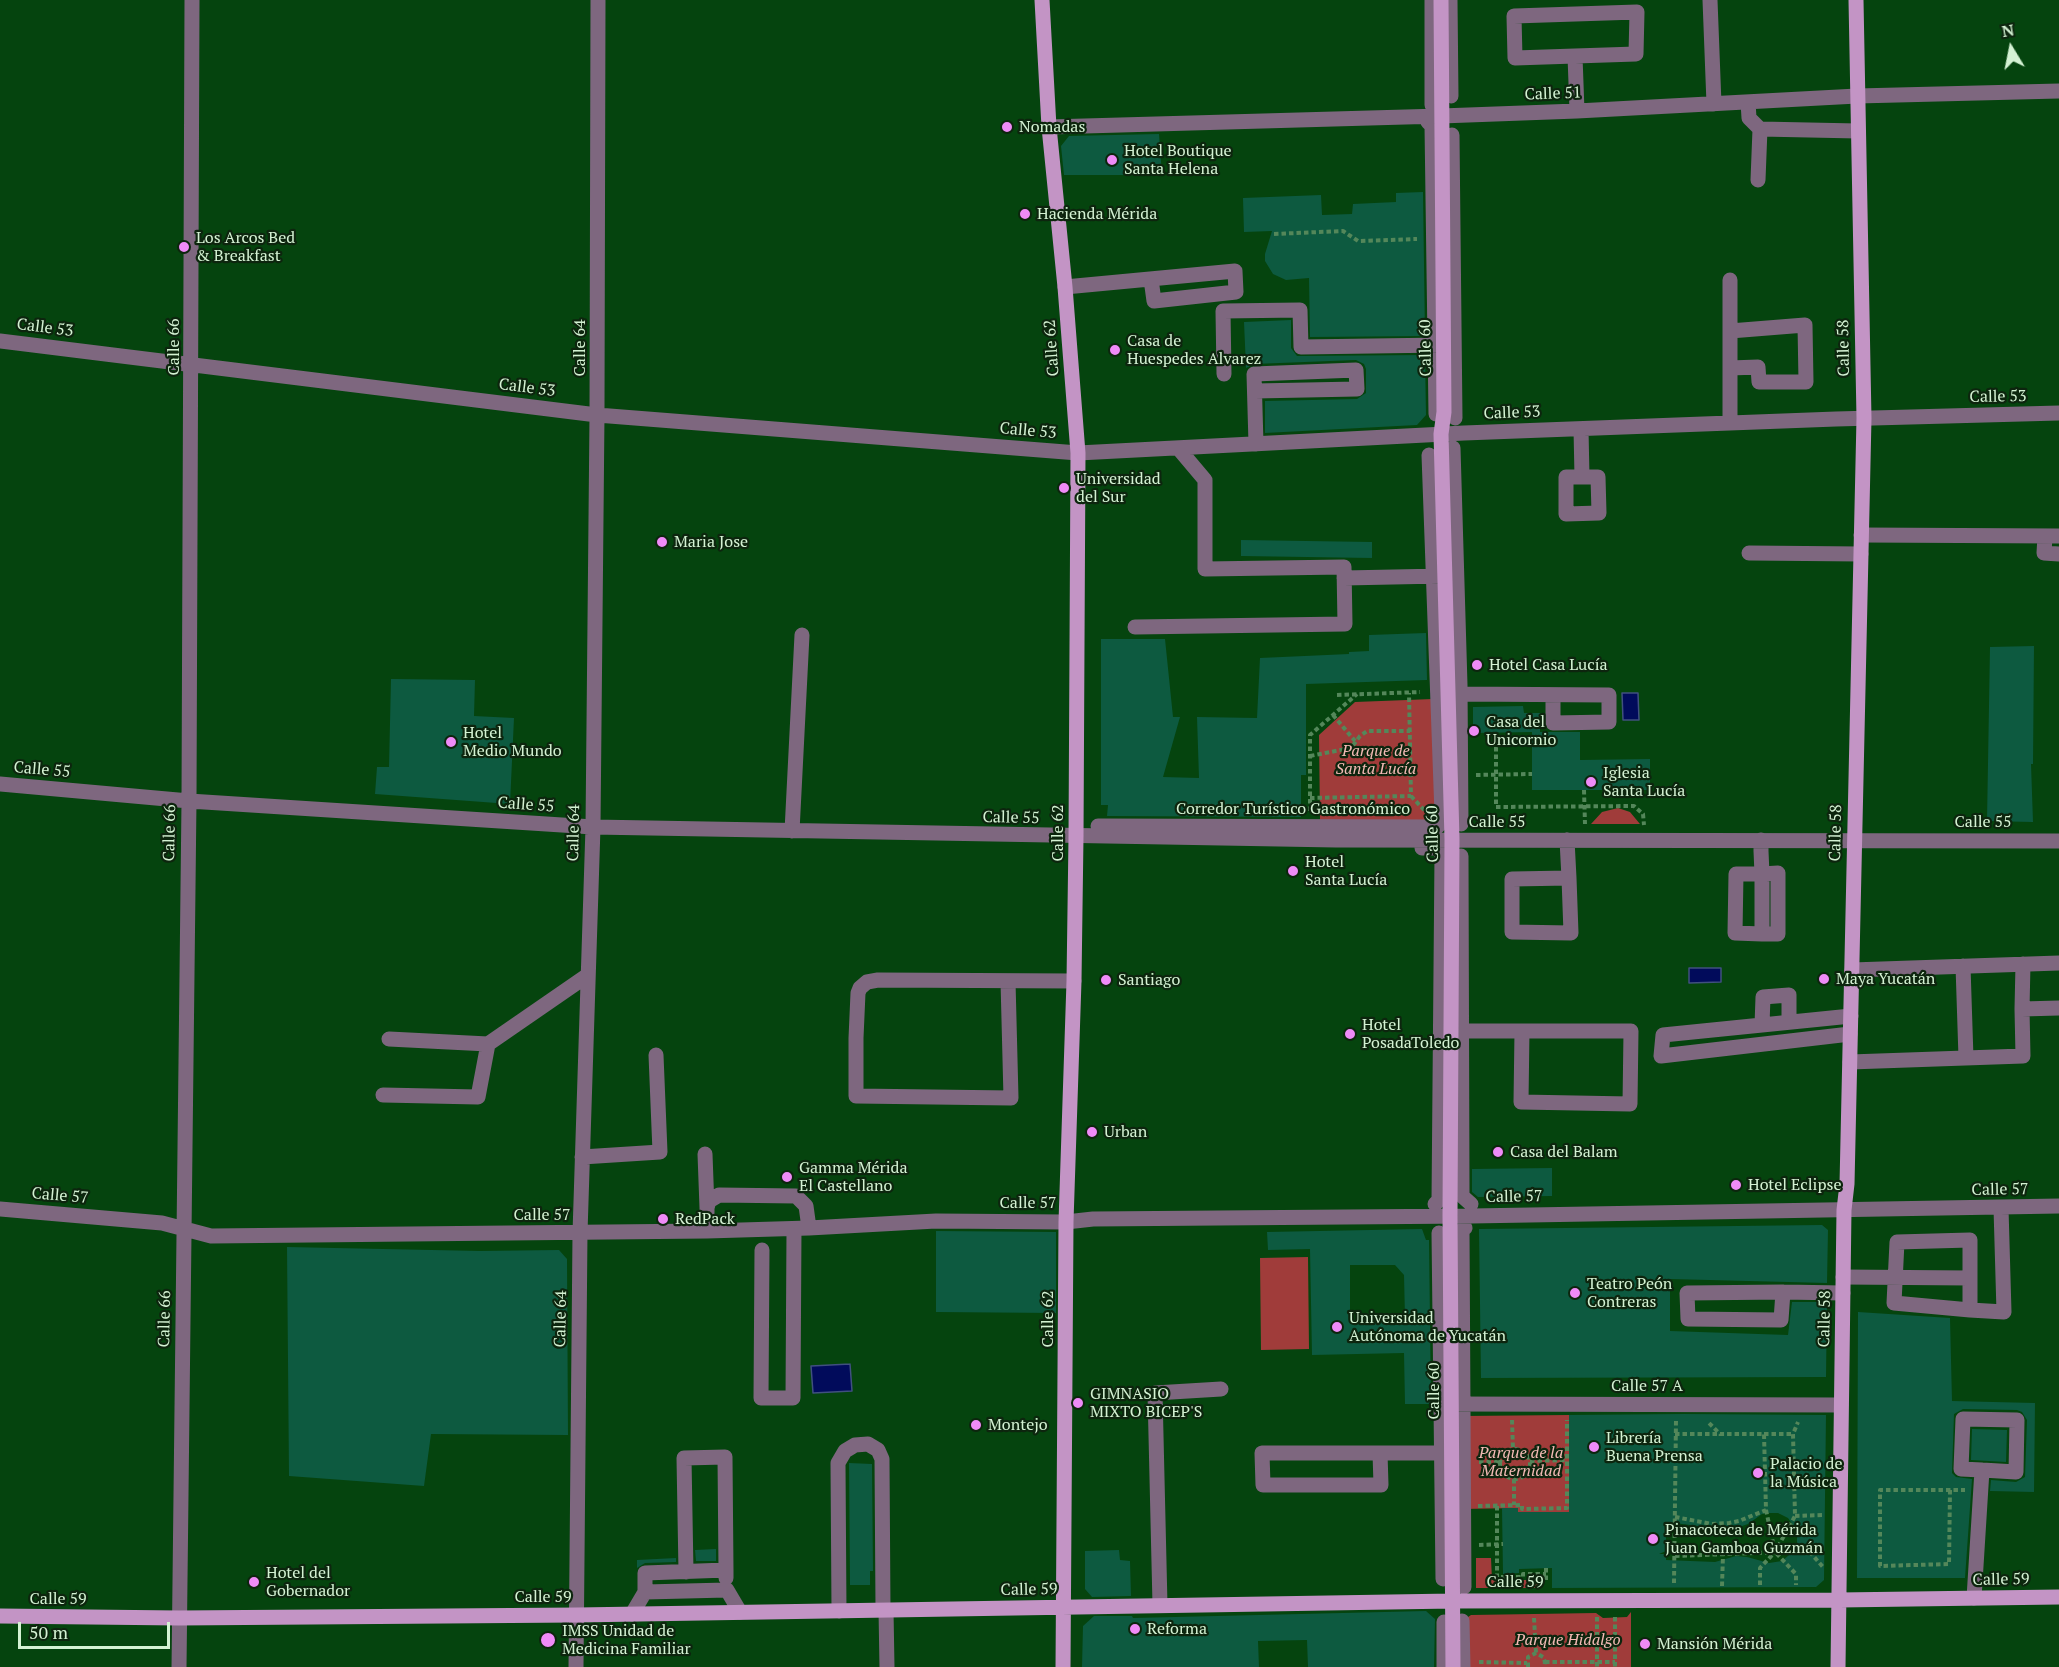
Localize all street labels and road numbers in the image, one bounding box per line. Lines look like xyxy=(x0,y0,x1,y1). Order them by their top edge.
street label: Calle 51 xyxy=(1524,83,1582,105)
street label: Calle 53 xyxy=(16,315,74,341)
street label: Calle 66 xyxy=(164,318,184,376)
street label: Calle 64 xyxy=(570,319,590,377)
street label: Calle 62 xyxy=(1040,319,1064,377)
street label: Calle 60 xyxy=(1416,319,1436,377)
street label: Calle 58 xyxy=(1834,319,1854,377)
street label: Calle 53 xyxy=(498,375,556,401)
street label: Calle 53 xyxy=(1969,387,2027,407)
street label: Calle 53 xyxy=(1483,402,1541,424)
street label: Calle 53 xyxy=(999,419,1057,443)
street label: Calle 55 xyxy=(13,758,71,782)
street label: Calle 55 xyxy=(497,793,555,817)
street label: Corredor Turístico Gastronómico xyxy=(1176,799,1410,819)
street label: Calle 66 xyxy=(160,804,180,862)
street label: Calle 64 xyxy=(564,804,584,862)
street label: Calle 62 xyxy=(1048,804,1068,862)
street label: Calle 58 xyxy=(1826,804,1846,862)
street label: Calle 60 xyxy=(1423,805,1443,863)
street label: Calle 55 xyxy=(982,808,1040,828)
street label: Calle 55 xyxy=(1468,812,1526,832)
street label: Calle 55 xyxy=(1954,812,2012,832)
street label: Calle 57 xyxy=(1971,1180,2029,1200)
street label: Calle 57 xyxy=(31,1184,89,1208)
street label: Calle 57 xyxy=(1485,1187,1543,1207)
street label: Calle 57 xyxy=(999,1193,1057,1213)
street label: Calle 57 xyxy=(513,1205,571,1225)
street label: Calle 66 xyxy=(155,1290,175,1348)
street label: Calle 64 xyxy=(551,1290,571,1348)
street label: Calle 62 xyxy=(1038,1290,1058,1348)
street label: Calle 58 xyxy=(1815,1290,1835,1348)
street label: Calle 60 xyxy=(1424,1362,1444,1420)
street label: Calle 57 A xyxy=(1611,1376,1683,1396)
street label: Calle 59 xyxy=(1972,1570,2030,1590)
street label: Calle 59 xyxy=(1486,1572,1544,1592)
street label: Calle 59 xyxy=(1000,1580,1058,1600)
street label: Calle 59 xyxy=(514,1587,572,1607)
street label: Calle 59 xyxy=(29,1589,87,1609)

